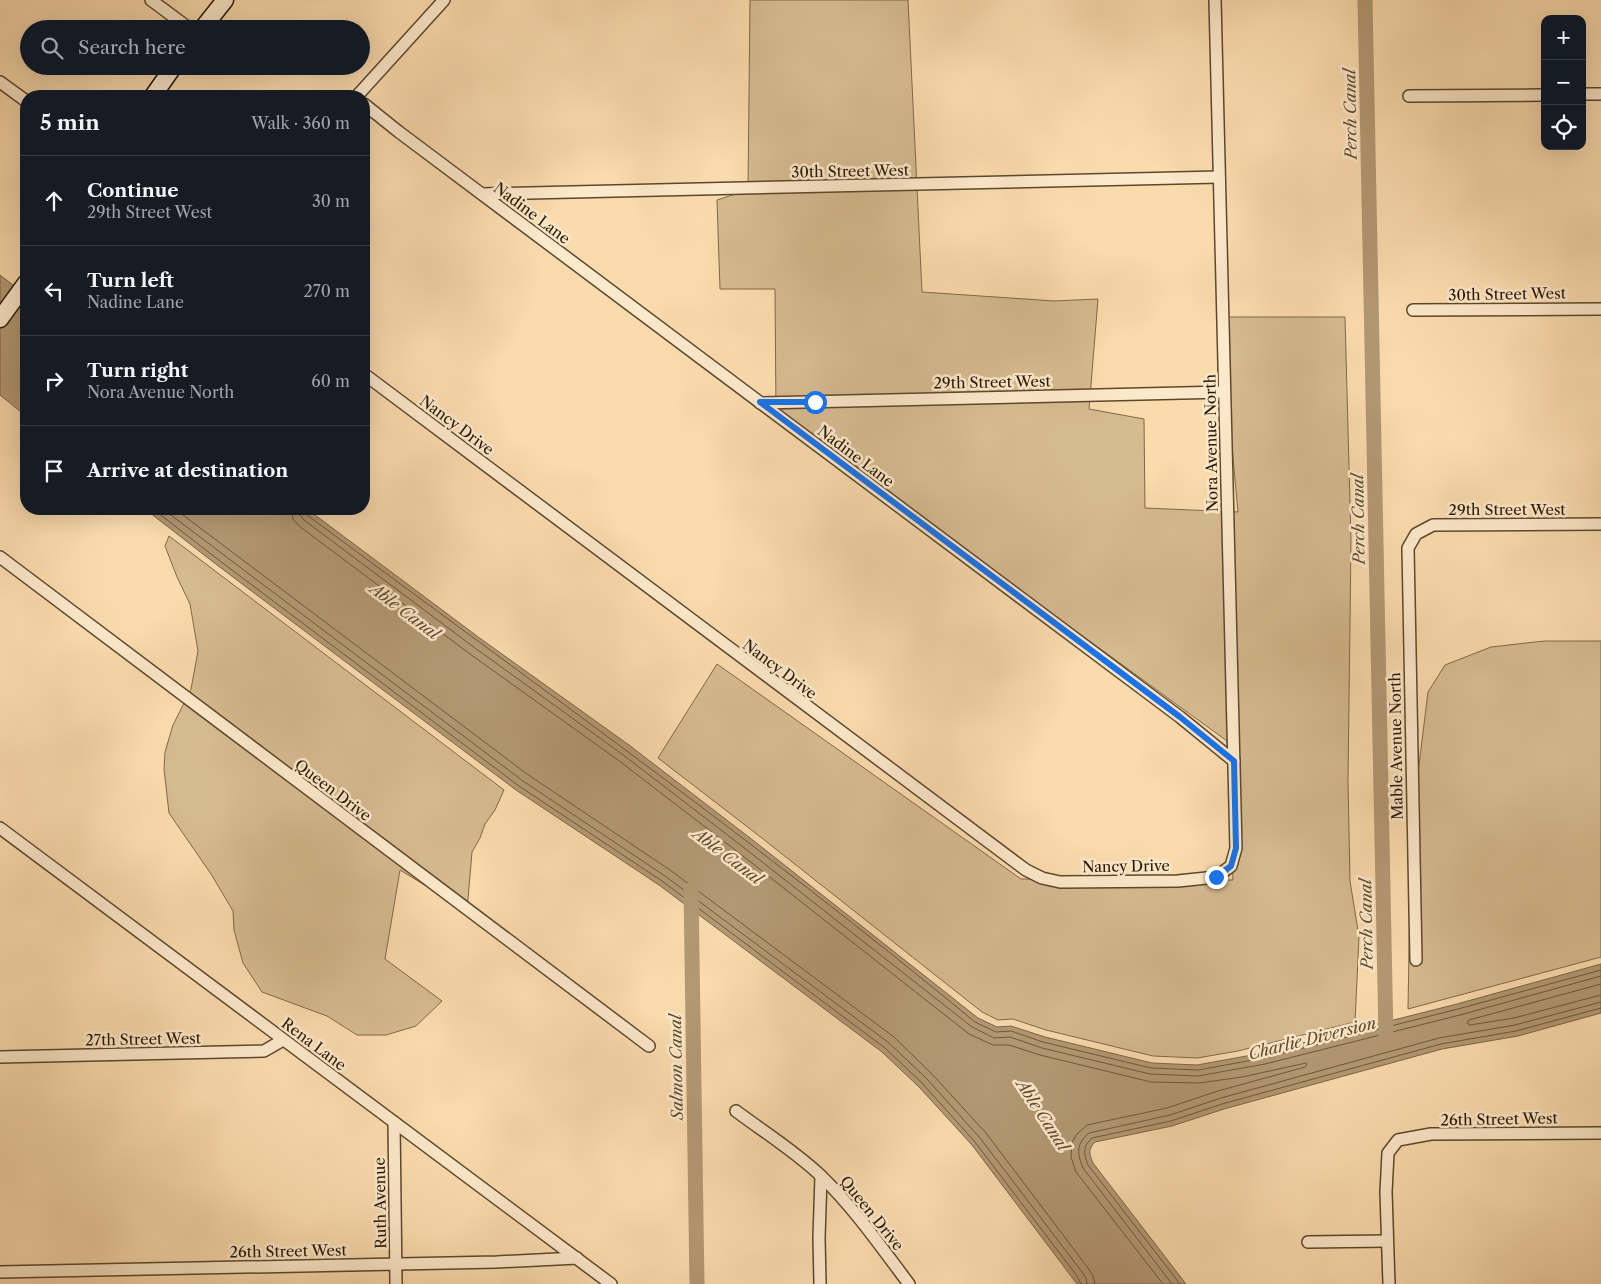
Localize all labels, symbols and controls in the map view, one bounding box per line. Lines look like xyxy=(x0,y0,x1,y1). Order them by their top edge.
map controls xyxy=(1541,15,1586,150)
button: + xyxy=(1541,15,1586,60)
search box xyxy=(20,20,370,75)
icon: search xyxy=(38,34,66,62)
text: Search here xyxy=(78,36,186,59)
button: − xyxy=(1541,60,1586,105)
water label: Perch Canal xyxy=(1339,67,1361,161)
button: locate xyxy=(1541,105,1586,150)
text: 5 min xyxy=(40,110,100,135)
text: Walk · 360 m xyxy=(251,113,350,133)
street label: 30th Street West xyxy=(791,160,910,182)
street label: Nadine Lane xyxy=(490,178,574,248)
text: Continue xyxy=(87,179,179,202)
icon: ahead xyxy=(40,187,68,215)
text: 30 m xyxy=(312,191,350,211)
text: 29th Street West xyxy=(87,202,212,222)
text: Turn left xyxy=(87,269,174,292)
icon: left xyxy=(40,277,68,305)
text: 270 m xyxy=(304,281,350,301)
street label: 30th Street West xyxy=(1448,283,1567,305)
text: Nadine Lane xyxy=(87,292,184,312)
text: Turn right xyxy=(87,359,188,382)
icon: right xyxy=(40,367,68,395)
text: 60 m xyxy=(311,371,350,391)
street label: 29th Street West xyxy=(933,371,1052,393)
street label: Nora Avenue North xyxy=(1200,373,1222,512)
text: Nora Avenue North xyxy=(87,382,234,402)
street label: Nancy Drive xyxy=(416,391,498,459)
route start xyxy=(804,391,827,414)
street label: Nadine Lane xyxy=(814,421,898,491)
icon: arrive xyxy=(40,457,68,485)
text: Arrive at destination xyxy=(87,459,288,482)
water label: Perch Canal xyxy=(1347,472,1369,566)
street label: 29th Street West xyxy=(1448,500,1566,519)
water label: Able Canal xyxy=(364,577,445,645)
street label: Nancy Drive xyxy=(739,635,821,703)
street label: Mable Avenue North xyxy=(1385,671,1407,820)
street label: Queen Drive xyxy=(291,755,375,825)
water label: Able Canal xyxy=(687,822,768,890)
street label: Nancy Drive xyxy=(1082,856,1170,876)
route end xyxy=(1205,866,1228,889)
water label: Perch Canal xyxy=(1355,877,1377,971)
water label: Salmon Canal xyxy=(665,1012,687,1121)
water label: Charlie Diversion xyxy=(1246,1012,1378,1064)
street label: Rena Lane xyxy=(278,1014,350,1074)
street label: 27th Street West xyxy=(85,1028,202,1050)
water label: Able Canal xyxy=(1011,1073,1075,1156)
street label: 26th Street West xyxy=(1440,1108,1559,1130)
street label: Ruth Avenue xyxy=(370,1157,390,1249)
street label: Queen Drive xyxy=(836,1172,908,1254)
street label: 26th Street West xyxy=(229,1240,348,1262)

